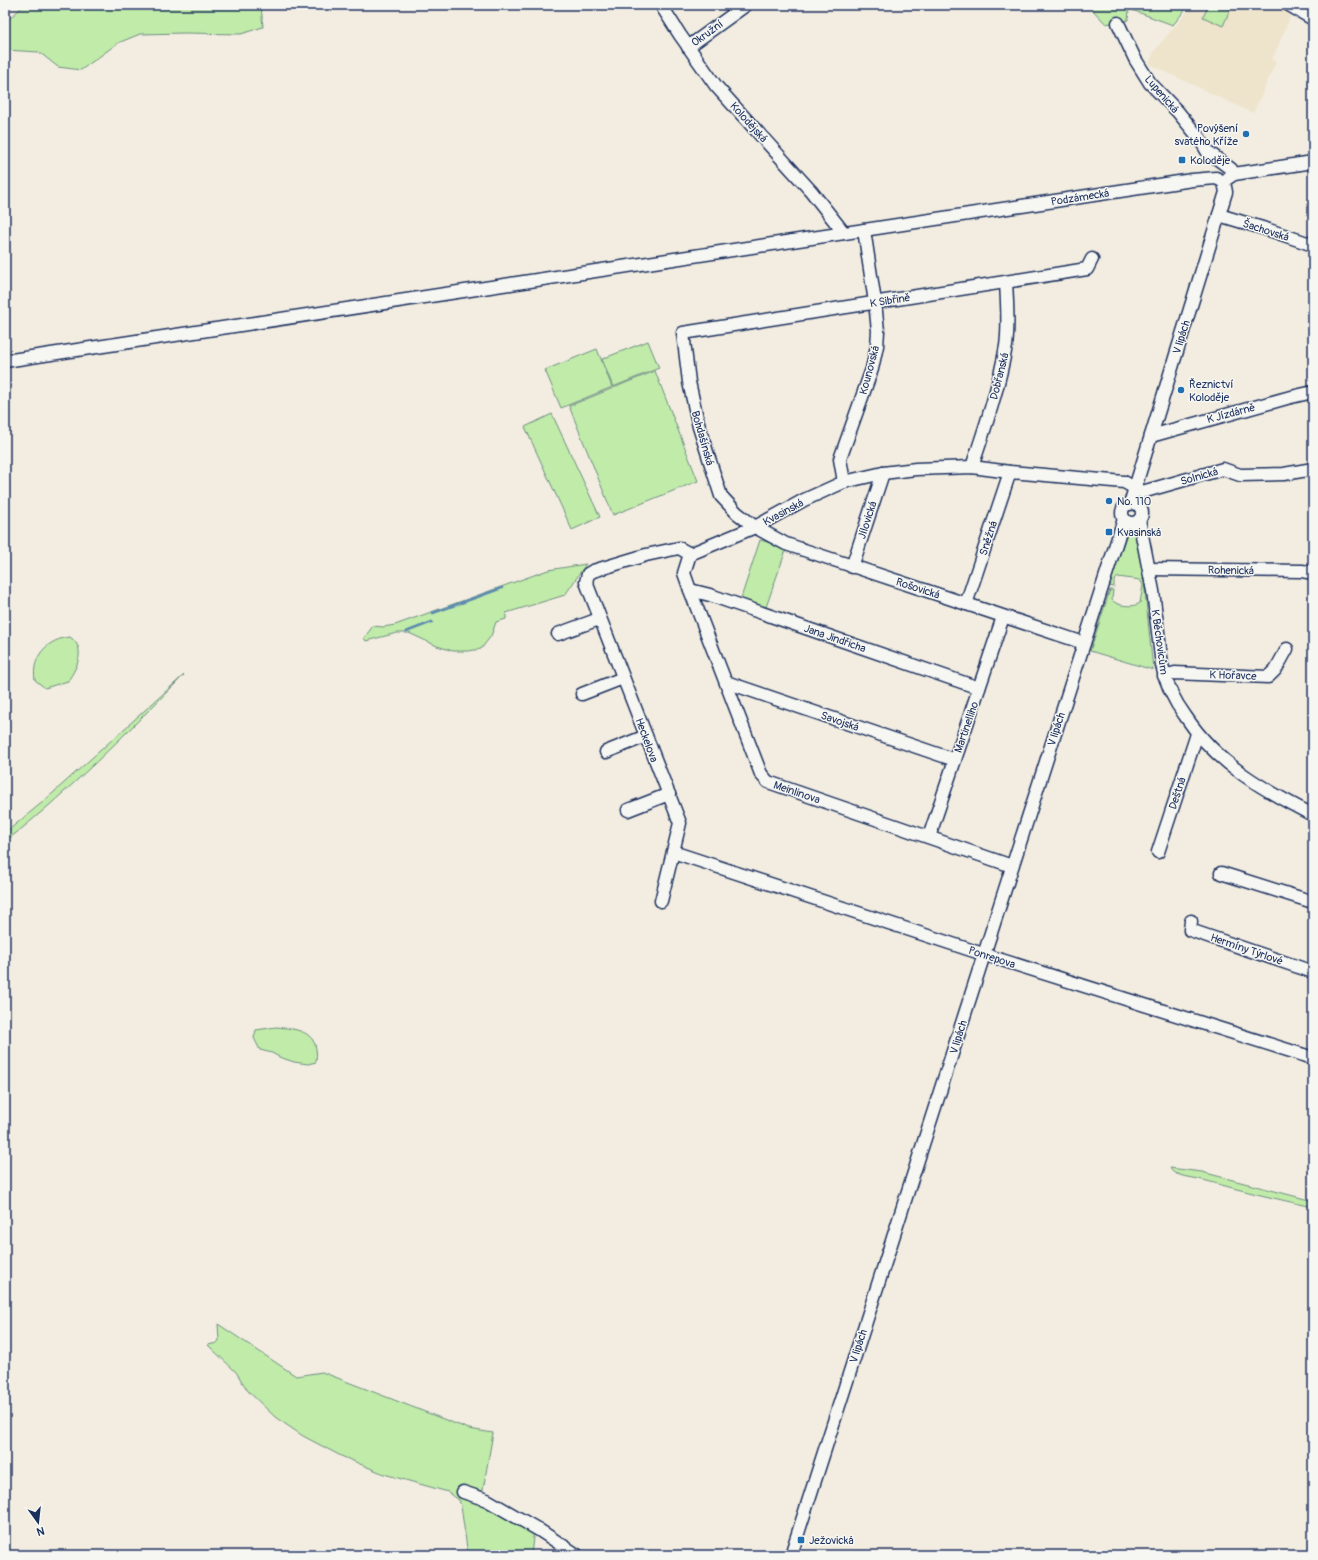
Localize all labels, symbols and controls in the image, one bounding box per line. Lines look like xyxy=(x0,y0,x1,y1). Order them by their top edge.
street label: Okružní xyxy=(689,18,726,49)
street label: Lupenická xyxy=(1142,73,1181,116)
street label: Kolodějská xyxy=(727,100,770,145)
place label: Povýšení svatého Kříže xyxy=(1174,122,1239,148)
marker: Povýšení svatého Kříže xyxy=(1241,129,1251,139)
place label: Koloděje xyxy=(1190,154,1231,167)
marker: Koloděje xyxy=(1177,155,1187,165)
street label: Podzámecká xyxy=(1050,186,1110,209)
street label: Šachovská xyxy=(1241,216,1291,244)
street label: K Sibřině xyxy=(869,291,911,310)
street label: V lipách xyxy=(1170,319,1193,356)
street label: Kounovská xyxy=(857,344,882,396)
street label: Dobřanská xyxy=(987,351,1012,401)
place label: Řeznictví Koloděje xyxy=(1189,378,1233,404)
marker: Řeznictví Koloděje xyxy=(1176,385,1186,395)
street label: K Jízdárně xyxy=(1205,401,1257,426)
street label: Bohdašínská xyxy=(688,409,717,467)
street label: Solnická xyxy=(1179,465,1219,488)
place label: No. 110 xyxy=(1117,495,1151,508)
street label: Kvasinská xyxy=(761,496,806,529)
marker: No. 110 xyxy=(1104,496,1114,506)
street label: Jílovická xyxy=(855,500,880,541)
street label: Sněžná xyxy=(977,519,1000,557)
place label: Kvasinská xyxy=(1117,526,1161,539)
marker: Kvasinská xyxy=(1104,527,1114,537)
street label: Rohenická xyxy=(1208,564,1254,577)
street label: Rošovická xyxy=(894,575,941,602)
street label: K Běchovicům xyxy=(1148,609,1171,676)
street label: Jana Jindřicha xyxy=(802,622,868,655)
street label: K Hořavce xyxy=(1209,668,1257,683)
street label: Martinelliho xyxy=(952,700,981,754)
street label: Savojská xyxy=(819,709,861,734)
street label: V lipách xyxy=(1045,711,1068,748)
street label: Heckelova xyxy=(633,716,661,764)
street label: Deštná xyxy=(1166,775,1189,811)
street label: Meinlinova xyxy=(772,778,822,806)
street label: Hermíny Týrlové xyxy=(1209,931,1285,968)
street label: Ponrepova xyxy=(967,944,1017,971)
street label: V lipách xyxy=(947,1019,970,1056)
street label: V lipách xyxy=(847,1328,870,1365)
north arrow xyxy=(18,1502,58,1542)
text: N xyxy=(35,1524,46,1539)
place label: Ježovická xyxy=(809,1534,854,1547)
marker: Ježovická xyxy=(796,1535,806,1545)

